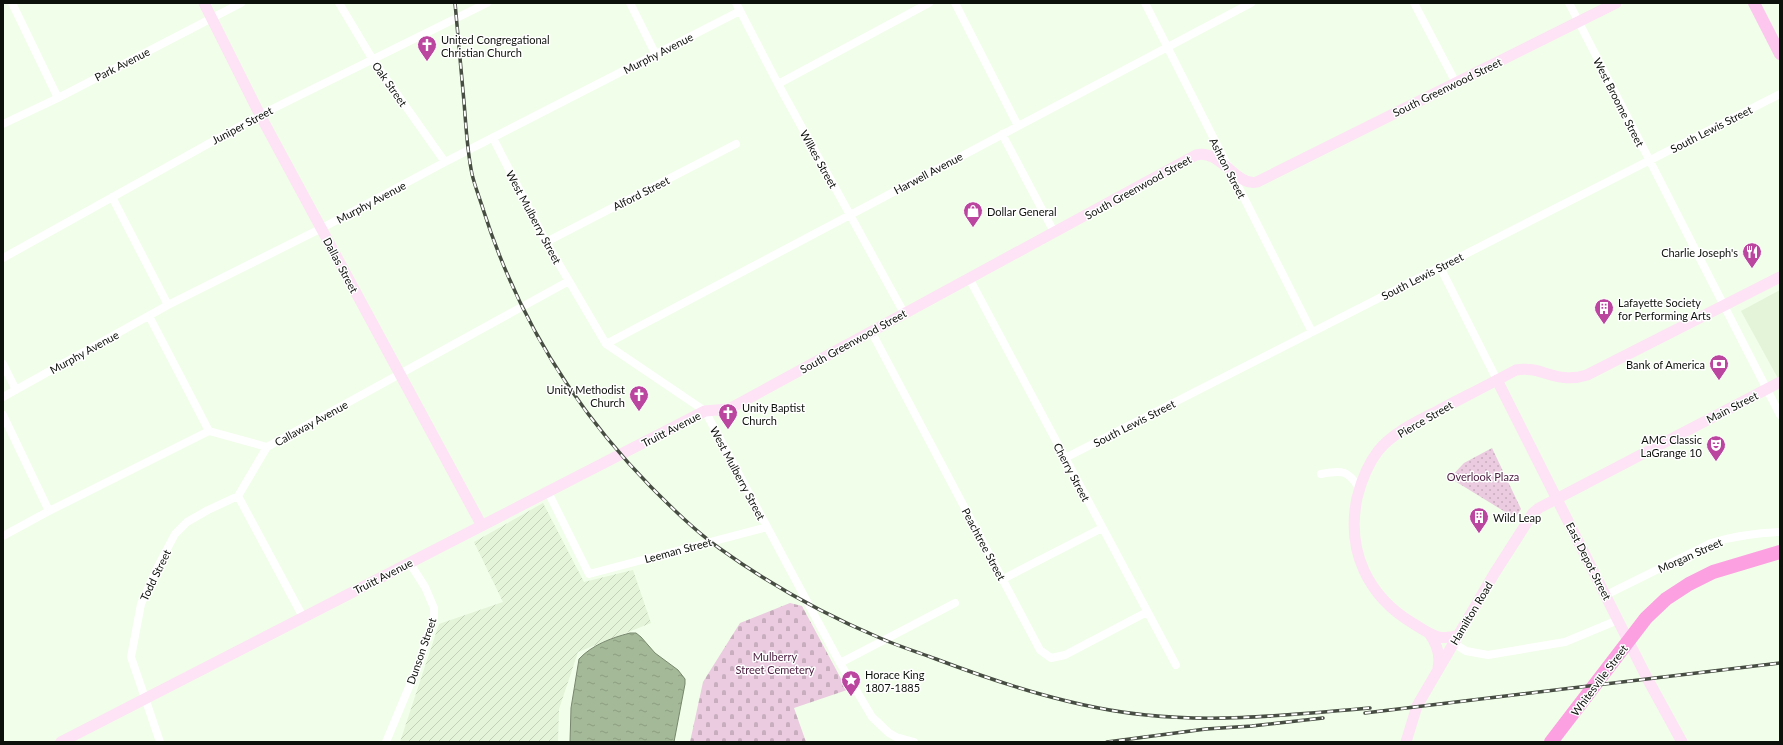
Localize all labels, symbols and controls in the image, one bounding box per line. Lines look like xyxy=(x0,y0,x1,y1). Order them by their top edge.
street label: Murphy Avenue xyxy=(621,30,695,76)
place label: United Congregational Christian Church xyxy=(441,33,550,59)
church icon: United Congregational Christian Church xyxy=(416,34,438,62)
street label: Park Avenue xyxy=(92,44,152,83)
street label: South Greenwood Street xyxy=(1390,55,1504,119)
street label: West Broome Street xyxy=(1591,55,1647,149)
street label: Oak Street xyxy=(370,59,410,109)
street label: South Lewis Street xyxy=(1668,103,1754,155)
street label: Juniper Street xyxy=(209,104,275,146)
street label: Wilkes Street xyxy=(798,128,840,190)
street label: Ashton Street xyxy=(1207,135,1249,201)
street label: Harwell Avenue xyxy=(891,149,965,197)
street label: South Greenwood Street xyxy=(1083,152,1194,222)
street label: West Mulberry Street xyxy=(504,168,564,266)
street label: Alford Street xyxy=(611,173,671,213)
street label: Murphy Avenue xyxy=(334,178,408,226)
shop icon: Dollar General xyxy=(962,200,984,228)
place label: Dollar General xyxy=(987,205,1056,218)
street label: Dallas Street xyxy=(321,235,361,295)
restaurant icon: Charlie Joseph's xyxy=(1741,241,1763,269)
place label: Charlie Joseph's xyxy=(1661,246,1738,259)
street label: South Lewis Street xyxy=(1379,250,1465,302)
place label: Lafayette Society for Performing Arts xyxy=(1618,296,1711,322)
building icon: Lafayette Society for Performing Arts xyxy=(1593,297,1615,325)
street label: South Greenwood Street xyxy=(798,306,909,376)
street label: Murphy Avenue xyxy=(47,328,121,376)
bank icon: Bank of America xyxy=(1708,353,1730,381)
place label: Bank of America xyxy=(1626,358,1705,371)
place label: Unity Methodist Church xyxy=(546,383,625,409)
church icon: Unity Methodist Church xyxy=(628,384,650,412)
street label: Main Street xyxy=(1704,388,1760,426)
street label: Callaway Avenue xyxy=(272,397,350,448)
street label: South Lewis Street xyxy=(1091,397,1177,449)
street label: Pierce Street xyxy=(1395,398,1455,440)
place label: Unity Baptist Church xyxy=(742,401,805,427)
church icon: Unity Baptist Church xyxy=(717,402,739,430)
street label: Truitt Avenue xyxy=(639,408,703,449)
street label: West Mulberry Street xyxy=(708,424,768,522)
place label: AMC Classic LaGrange 10 xyxy=(1641,433,1703,459)
theatre icon: AMC Classic LaGrange 10 xyxy=(1705,434,1727,462)
street label: Cherry Street xyxy=(1051,440,1093,504)
park label: Overlook Plaza xyxy=(1447,470,1519,483)
street label: Peachtree Street xyxy=(959,506,1009,582)
building icon: Wild Leap xyxy=(1468,506,1490,534)
place label: Wild Leap xyxy=(1493,511,1541,524)
street label: East Depot Street xyxy=(1564,520,1614,602)
street label: Leeman Street xyxy=(643,535,713,565)
street label: Morgan Street xyxy=(1656,535,1724,575)
street label: Todd Street xyxy=(137,547,173,603)
street label: Truitt Avenue xyxy=(351,555,415,596)
street label: Hamilton Road xyxy=(1447,579,1495,647)
street label: Dunson Street xyxy=(404,616,438,686)
street label: Whitesville Street xyxy=(1568,642,1630,718)
park label: Mulberry Street Cemetery xyxy=(735,650,815,676)
place label: Horace King 1807-1885 xyxy=(865,668,925,694)
place icon: Horace King 1807-1885 xyxy=(840,669,862,697)

